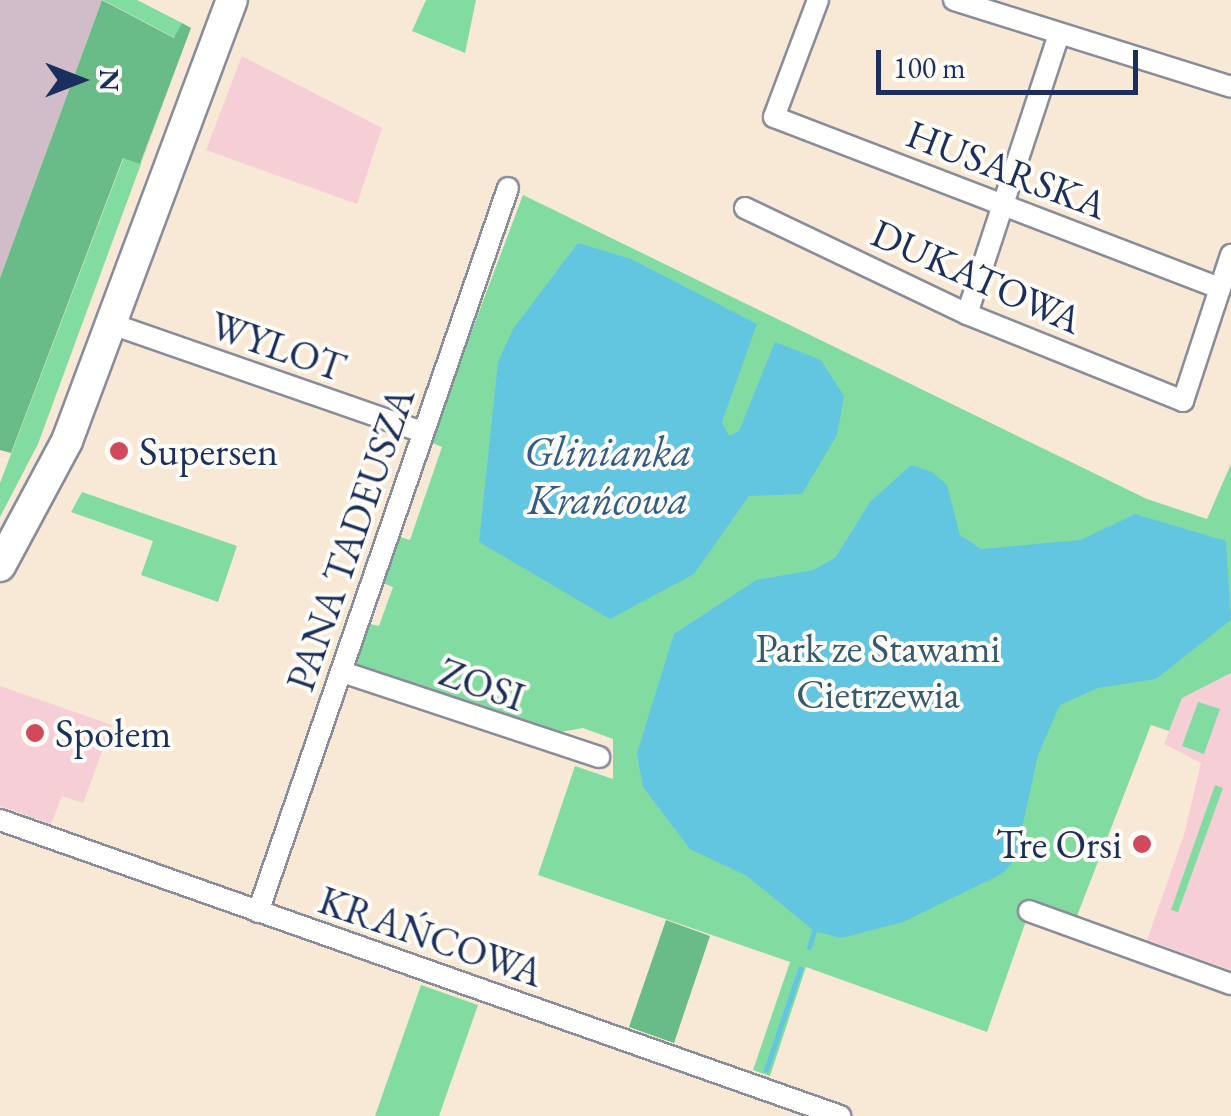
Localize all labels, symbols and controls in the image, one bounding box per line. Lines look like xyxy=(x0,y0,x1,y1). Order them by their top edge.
north arrow xyxy=(30,30,130,130)
scale bar xyxy=(881,30,1144,92)
text: 100 m xyxy=(893,48,966,87)
text: N xyxy=(92,69,128,91)
street label: HUSARSKA xyxy=(900,109,1114,229)
street label: DUKATOWA xyxy=(864,208,1090,344)
street label: WYLOT xyxy=(204,301,352,391)
street label: PANA TADEUSZA xyxy=(276,381,424,697)
place label: Supersen xyxy=(139,427,278,475)
water label: Glinianka Krańcowa xyxy=(524,427,692,526)
marker: Supersen xyxy=(108,440,130,462)
park label: Park ze Stawami Cietrzewia xyxy=(756,624,1000,718)
street label: ZOSI xyxy=(433,647,531,721)
place label: Społem xyxy=(55,709,171,757)
marker: Społem xyxy=(24,722,46,744)
place label: Tre Orsi xyxy=(996,820,1122,868)
marker: Tre Orsi xyxy=(1131,833,1153,855)
street label: KRAŃCOWA xyxy=(313,875,549,997)

